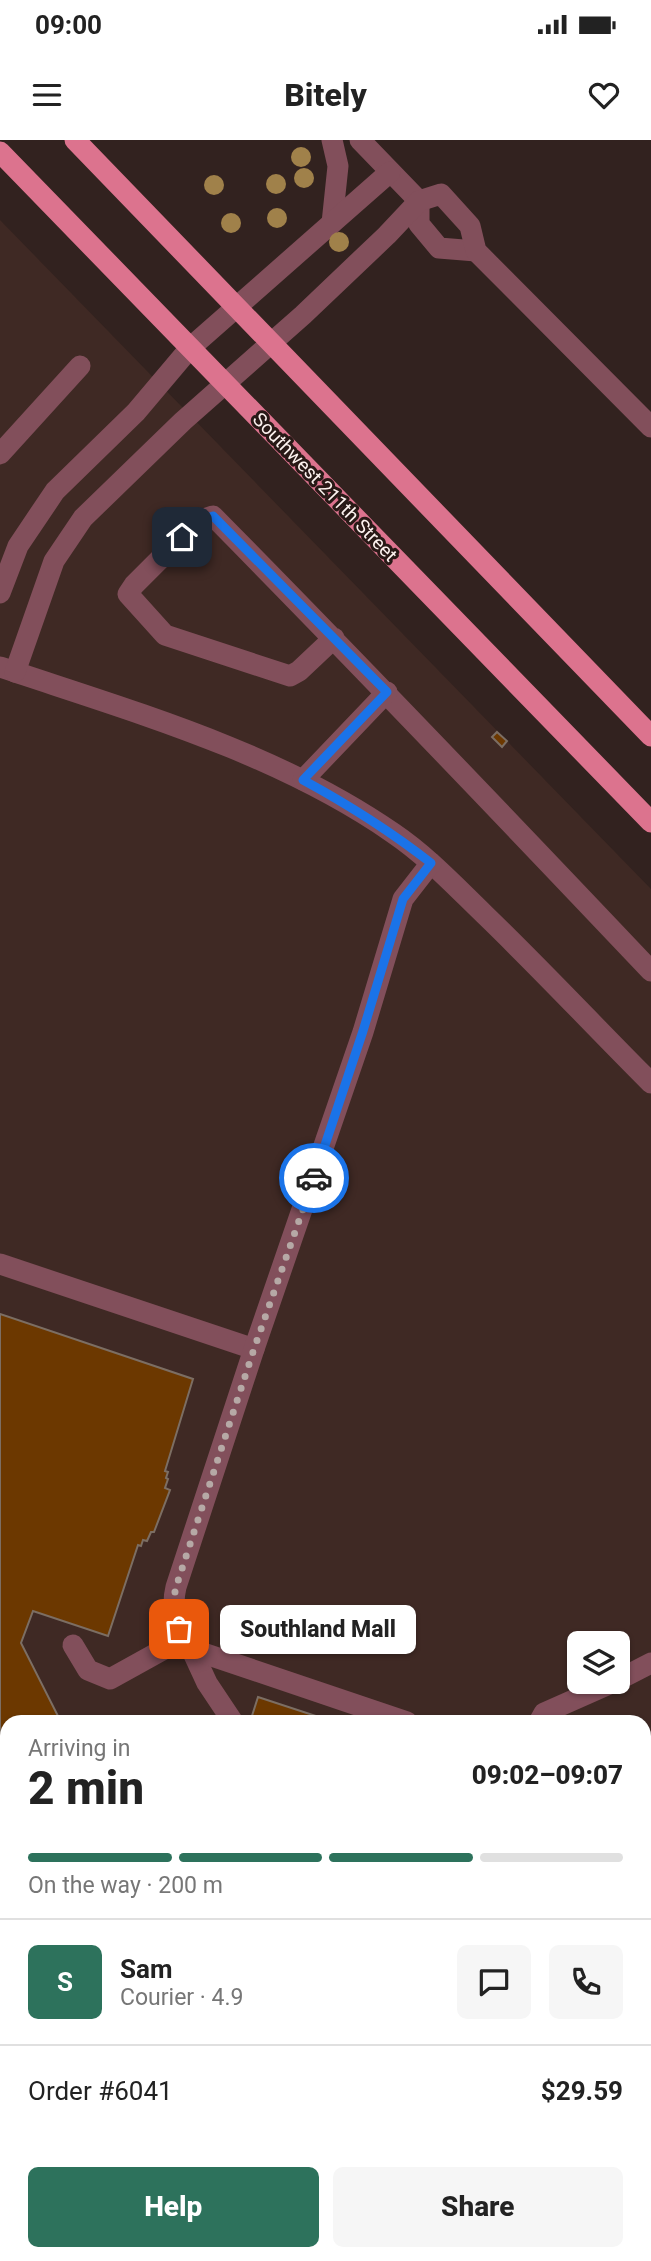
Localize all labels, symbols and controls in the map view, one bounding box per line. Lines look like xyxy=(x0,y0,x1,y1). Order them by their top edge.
text: 09:00 xyxy=(35,10,102,40)
icon: menu xyxy=(28,76,66,114)
text: Bitely xyxy=(284,76,367,114)
icon: heart xyxy=(585,76,623,114)
street label: Southwest 211th Street xyxy=(248,408,402,566)
pin xyxy=(152,507,212,567)
icon: home xyxy=(163,518,201,556)
courier xyxy=(279,1143,349,1213)
icon: car xyxy=(295,1159,333,1197)
pin xyxy=(149,1599,209,1659)
callout: Southland Mall xyxy=(221,1604,417,1654)
icon: bag xyxy=(160,1610,198,1648)
text: Southland Mall xyxy=(240,1616,396,1643)
map controls xyxy=(567,1631,630,1694)
button: layers xyxy=(567,1631,630,1694)
text: Arriving in xyxy=(28,1735,131,1762)
text: 09:02–09:07 xyxy=(472,1760,623,1790)
text: 2 min xyxy=(28,1761,144,1815)
text: On the way · 200 m xyxy=(28,1872,223,1899)
button: chat xyxy=(457,1945,531,2019)
button: phone xyxy=(549,1945,623,2019)
text: Sam xyxy=(120,1954,172,1984)
text: S xyxy=(57,1967,73,1997)
text: Courier · 4.9 xyxy=(120,1984,243,2011)
text: Order #6041 xyxy=(28,2076,173,2106)
text: $29.59 xyxy=(541,2076,623,2106)
button: Help xyxy=(28,2167,319,2247)
button: Share xyxy=(333,2167,623,2247)

